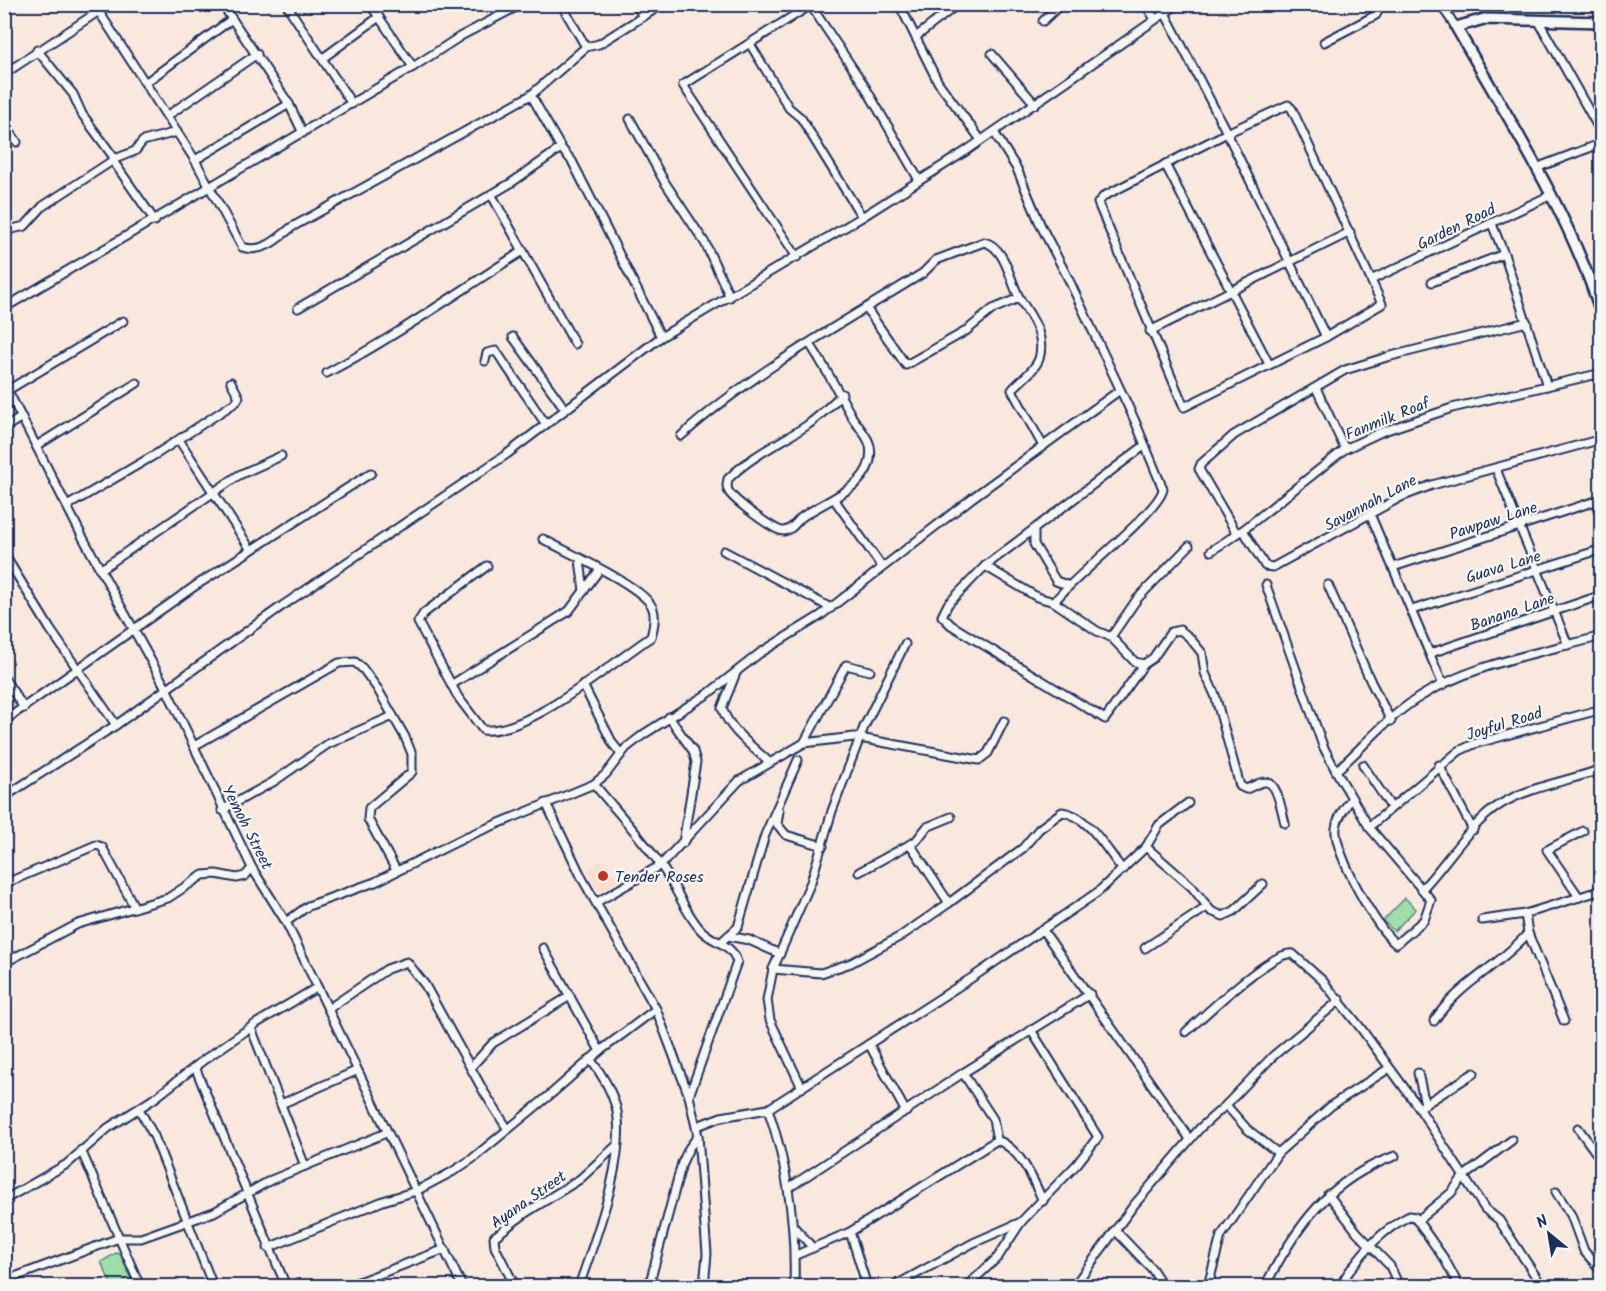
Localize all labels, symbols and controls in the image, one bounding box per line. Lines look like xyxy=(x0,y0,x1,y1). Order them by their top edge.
street label: Garden Road xyxy=(1413,197,1501,257)
street label: Fanmilk Roaf xyxy=(1342,390,1435,448)
street label: Savannah Lane xyxy=(1320,468,1422,538)
street label: Pawpaw Lane xyxy=(1446,495,1541,547)
street label: Guava Lane xyxy=(1463,544,1544,591)
street label: Banana Lane xyxy=(1467,586,1558,639)
street label: Joyful Road xyxy=(1463,701,1547,748)
street label: Yemoh Street xyxy=(215,781,279,875)
place label: Tender Roses xyxy=(615,865,704,890)
marker: Tender Roses xyxy=(596,869,610,883)
street label: Ayana Street xyxy=(486,1164,573,1236)
north arrow xyxy=(1519,1204,1579,1264)
text: N xyxy=(1532,1209,1553,1236)

